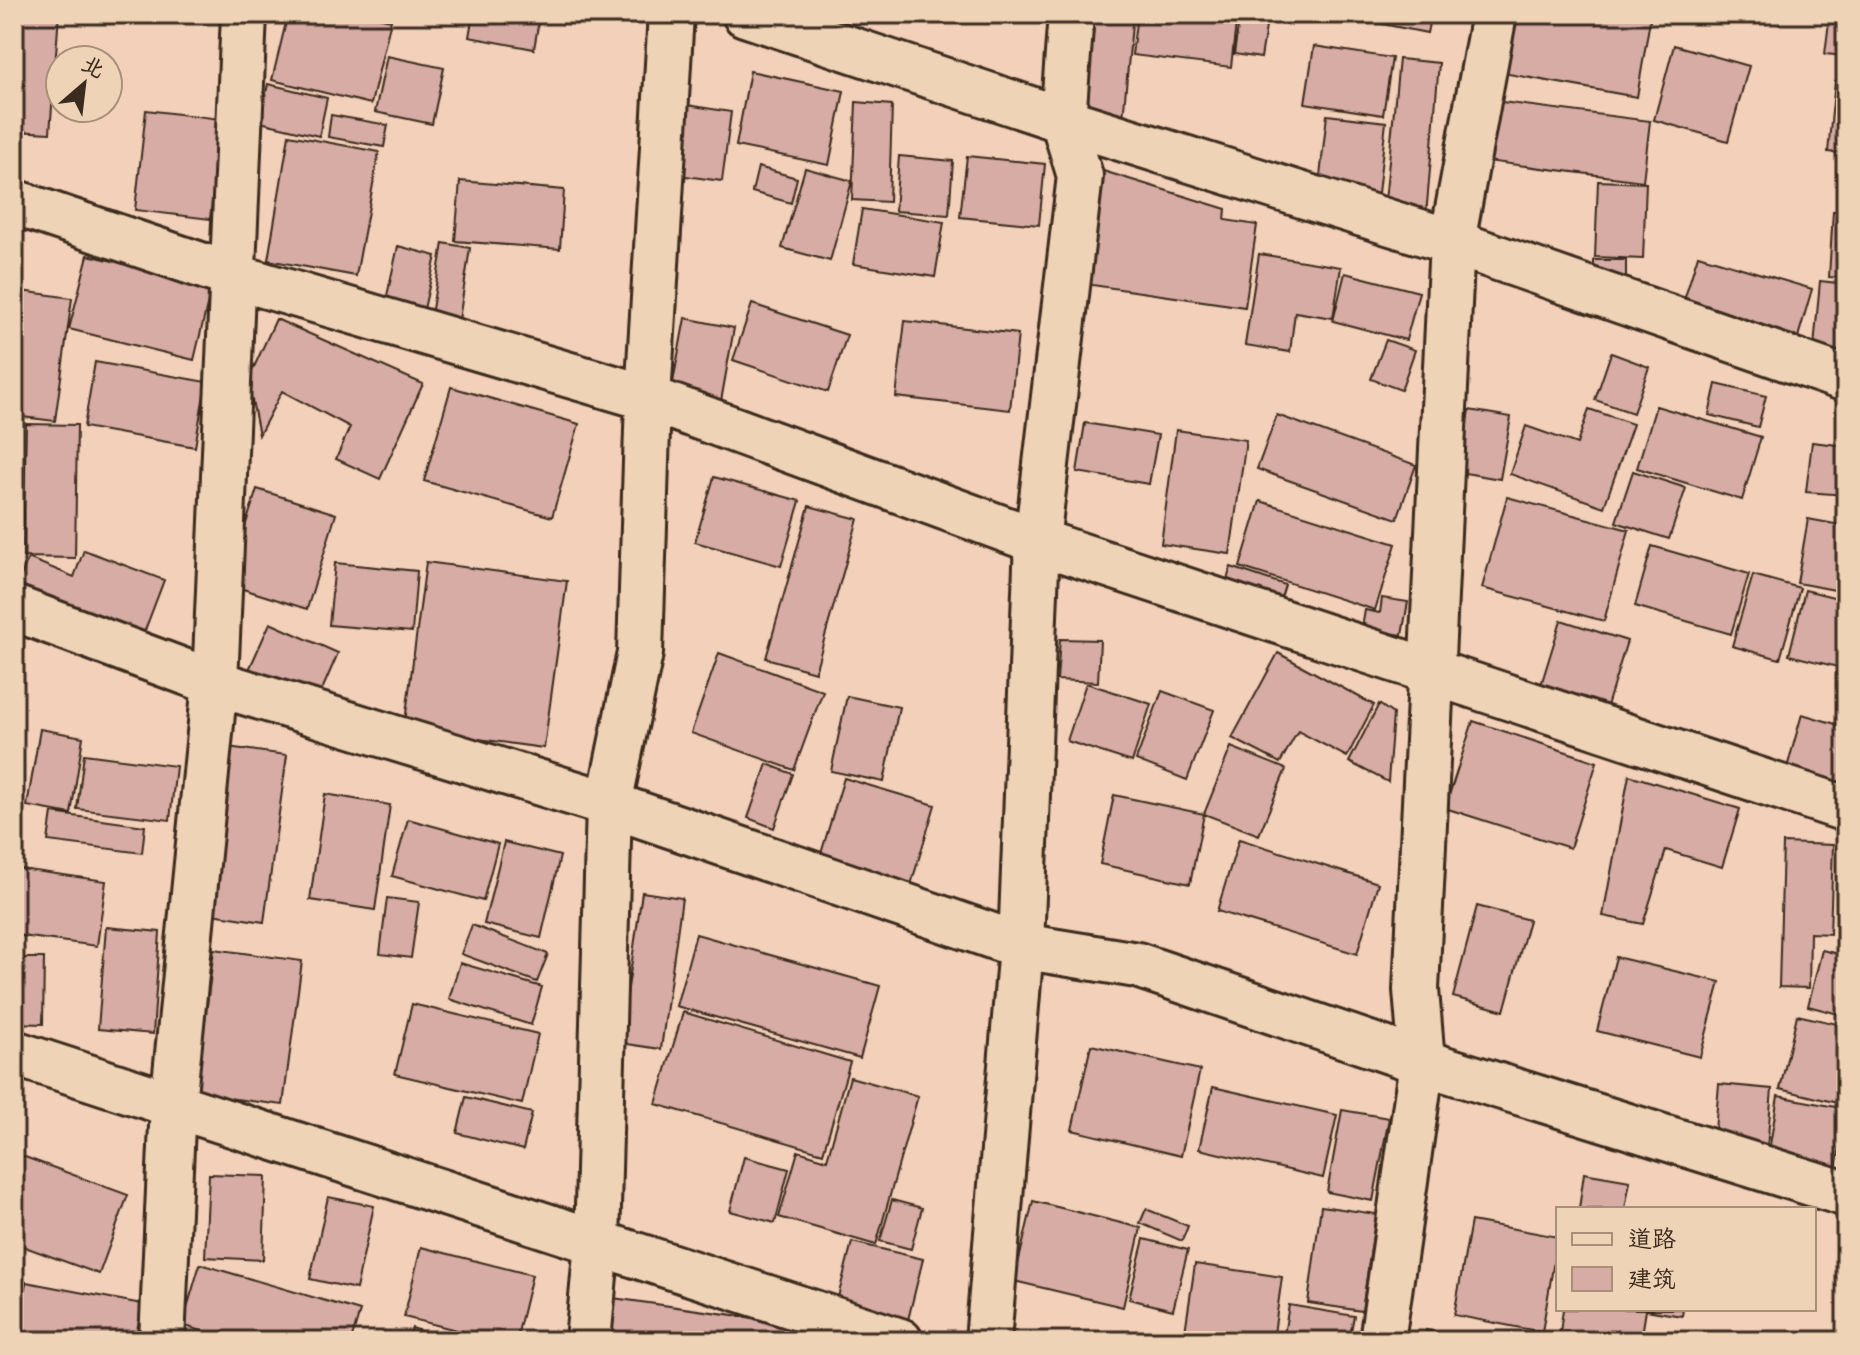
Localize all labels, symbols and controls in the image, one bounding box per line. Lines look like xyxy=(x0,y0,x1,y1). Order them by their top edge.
north arrow xyxy=(44,44,124,124)
text: 北 xyxy=(77,48,110,84)
legend xyxy=(1556,1207,1816,1311)
text: 道路 xyxy=(1628,1222,1676,1253)
text: 建筑 xyxy=(1628,1262,1676,1293)

